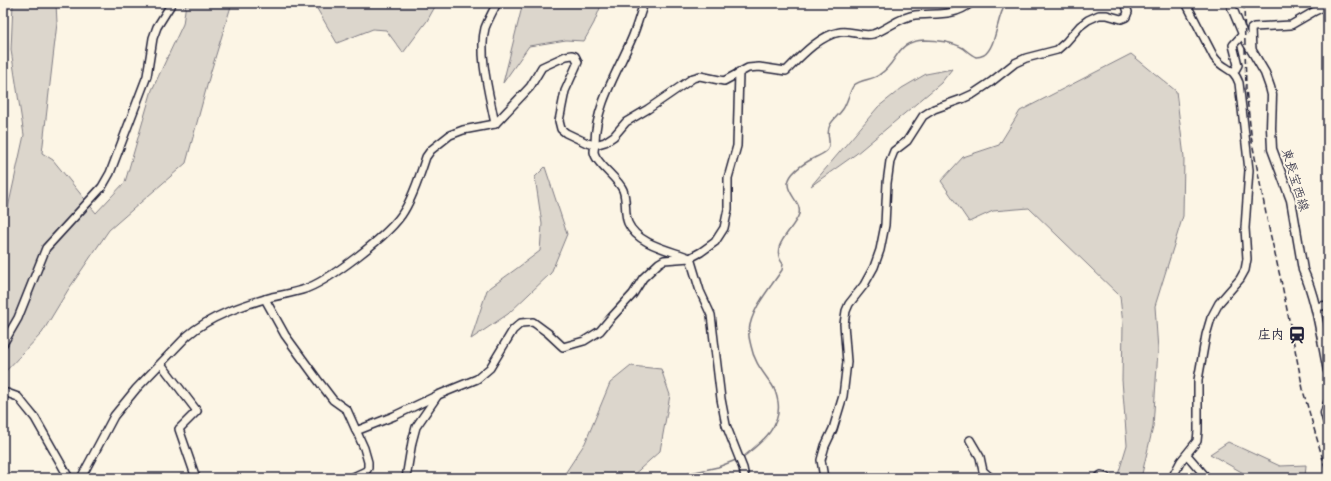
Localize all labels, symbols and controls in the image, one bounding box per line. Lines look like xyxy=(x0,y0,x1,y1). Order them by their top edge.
street label: 東長宝西線 xyxy=(1277,146,1313,215)
station icon: 庄内 xyxy=(1287,325,1307,345)
place label: 庄内 xyxy=(1258,326,1284,344)

